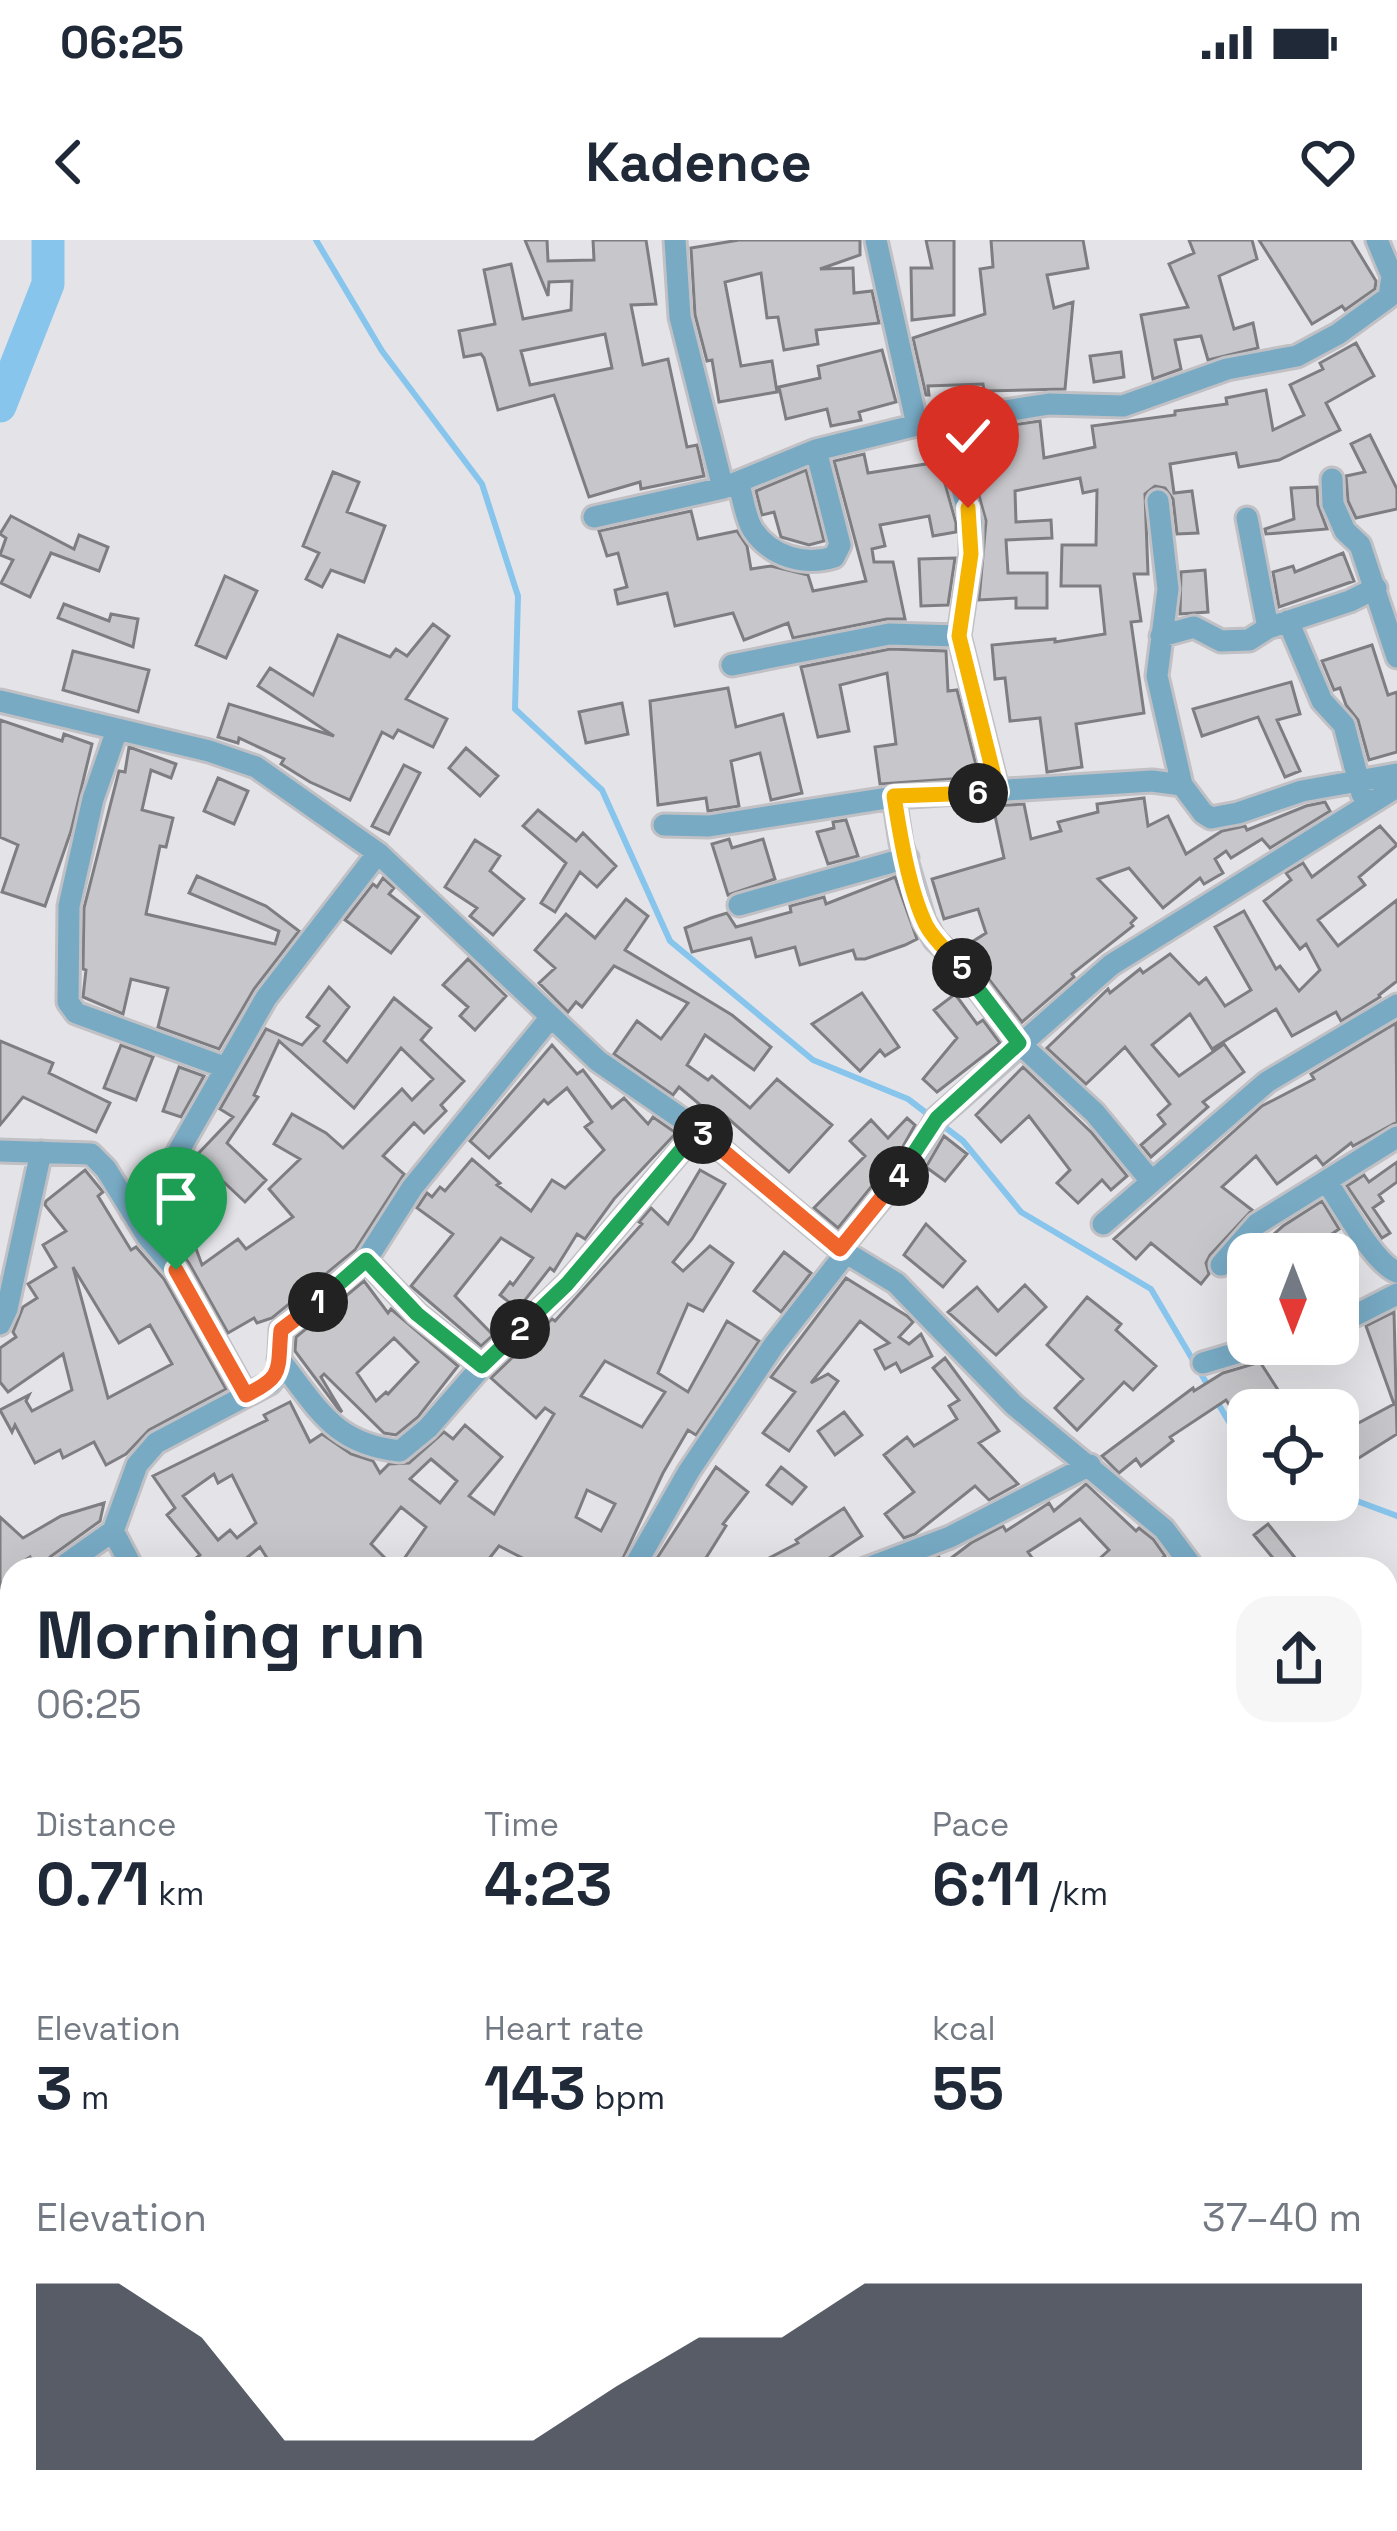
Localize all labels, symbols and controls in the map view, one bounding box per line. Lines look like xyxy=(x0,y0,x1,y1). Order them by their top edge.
text: 06:25 xyxy=(60,14,184,71)
text: Kadence xyxy=(585,128,812,197)
icon: back xyxy=(36,129,102,195)
icon: heart xyxy=(1295,129,1361,195)
pin xyxy=(917,385,1019,508)
icon: check xyxy=(935,403,1001,469)
pin: 6 xyxy=(948,763,1008,823)
text: 6 xyxy=(968,772,988,814)
pin: 5 xyxy=(932,938,992,998)
text: 5 xyxy=(952,947,972,989)
pin: 3 xyxy=(673,1104,733,1164)
text: 3 xyxy=(693,1113,713,1155)
pin: 4 xyxy=(869,1146,929,1206)
pin xyxy=(125,1147,227,1270)
text: 4 xyxy=(889,1155,910,1197)
icon: arrive xyxy=(143,1165,209,1231)
north arrow xyxy=(1227,1233,1359,1365)
map controls xyxy=(1227,1233,1359,1521)
pin: 1 xyxy=(288,1272,348,1332)
text: 1 xyxy=(311,1281,325,1323)
pin: 2 xyxy=(490,1299,550,1359)
text: 2 xyxy=(510,1308,530,1350)
button: locate xyxy=(1227,1389,1359,1521)
text: Morning run xyxy=(36,1593,426,1677)
button: share xyxy=(1236,1596,1362,1722)
text: 06:25 xyxy=(36,1680,142,1729)
text: Distance xyxy=(36,1804,177,1846)
text: Time xyxy=(484,1804,559,1846)
text: Pace xyxy=(932,1804,1009,1846)
text: 0.71 xyxy=(36,1846,150,1923)
text: 4:23 xyxy=(484,1846,612,1923)
text: 6:11 xyxy=(932,1846,1041,1923)
text: km xyxy=(150,1873,204,1915)
text: /km xyxy=(1041,1873,1108,1915)
text: Elevation xyxy=(36,2008,181,2050)
text: Heart rate xyxy=(484,2008,644,2050)
text: kcal xyxy=(932,2008,996,2050)
text: 3 xyxy=(36,2050,72,2127)
text: 143 xyxy=(484,2050,586,2127)
text: 55 xyxy=(932,2050,1004,2127)
text: m xyxy=(72,2077,109,2119)
text: bpm xyxy=(586,2077,665,2119)
text: Elevation xyxy=(36,2193,207,2242)
text: 37–40 m xyxy=(1202,2193,1362,2242)

